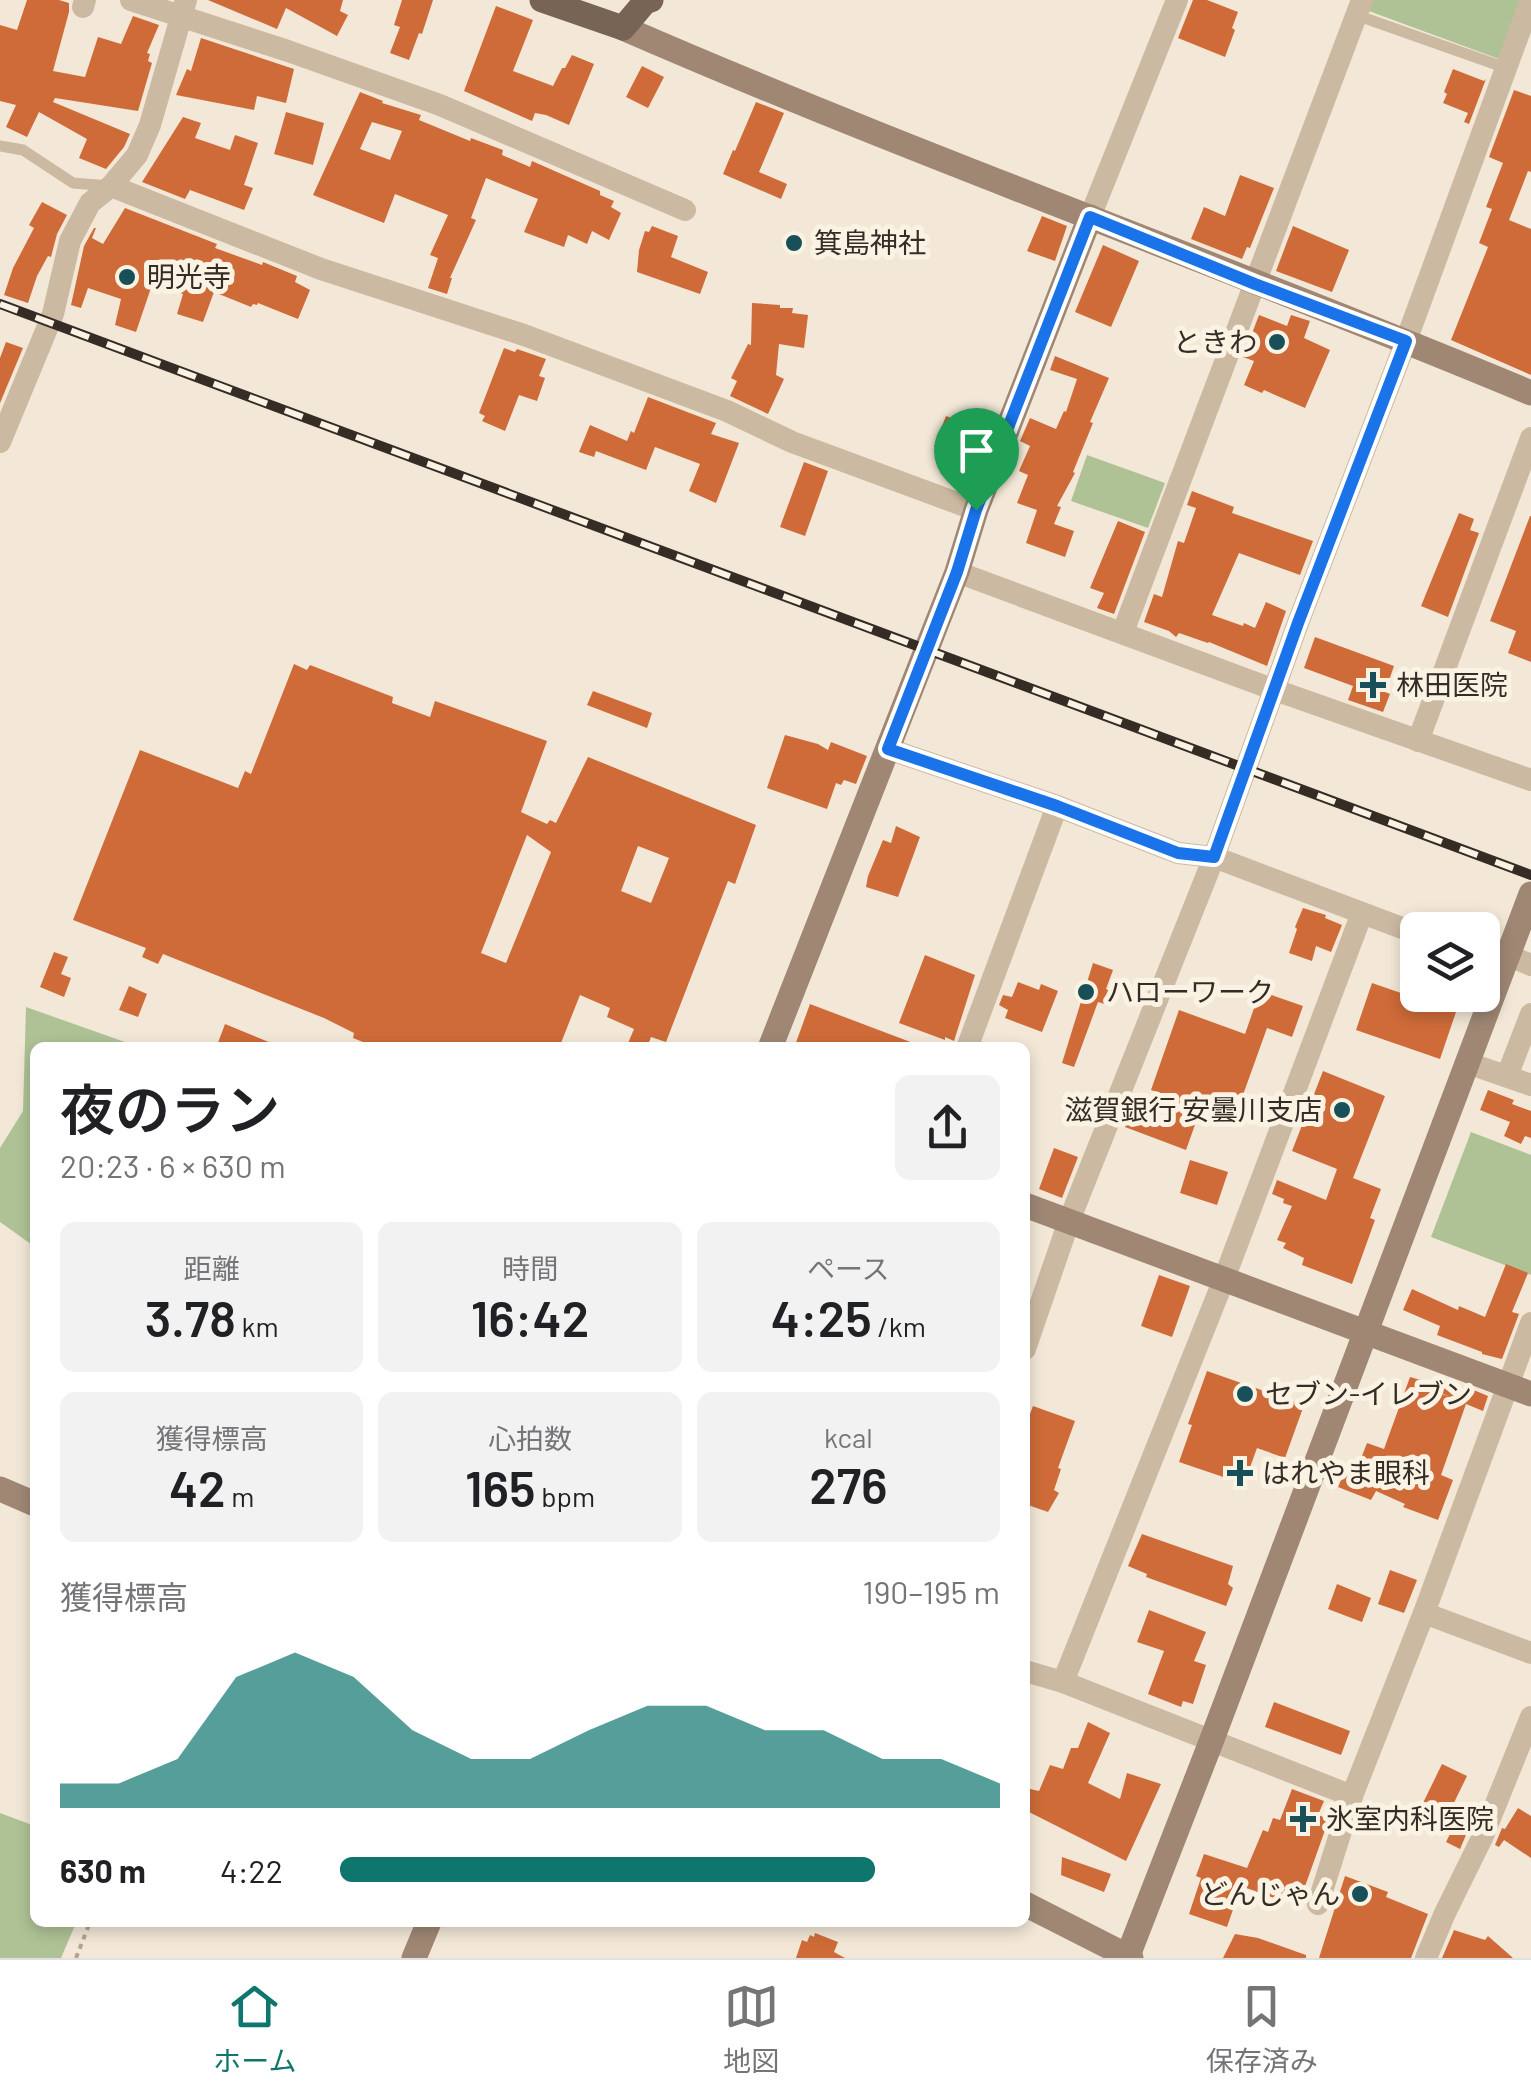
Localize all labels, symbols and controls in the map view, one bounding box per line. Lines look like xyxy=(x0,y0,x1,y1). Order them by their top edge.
place label: 箕島神社 xyxy=(814,225,926,259)
marker: 箕島神社 xyxy=(783,232,805,254)
place label: 明光寺 xyxy=(147,259,231,293)
marker: 明光寺 xyxy=(116,266,138,288)
place label: ときわ xyxy=(1173,324,1257,358)
marker: ときわ xyxy=(1266,331,1288,353)
pin xyxy=(934,408,1019,511)
icon: arrive xyxy=(949,423,1004,478)
place label: 林田医院 xyxy=(1396,667,1508,701)
marker: 林田医院 xyxy=(1360,672,1386,698)
map controls xyxy=(1400,912,1500,1012)
button: layers xyxy=(1400,912,1500,1012)
place label: ハローワーク xyxy=(1106,974,1274,1008)
marker: ハローワーク xyxy=(1075,981,1097,1003)
text: 夜のラン xyxy=(60,1075,280,1141)
button: share xyxy=(895,1075,1000,1180)
place label: 滋賀銀行 安曇川支店 xyxy=(1064,1092,1322,1126)
marker: 滋賀銀行 安曇川支店 xyxy=(1331,1099,1353,1121)
text: 20:23 · 6 × 630 m xyxy=(60,1146,286,1184)
text: 距離 xyxy=(184,1251,240,1285)
text: 時間 xyxy=(502,1251,558,1285)
text: ペース xyxy=(807,1251,890,1285)
text: 3.78 xyxy=(145,1287,236,1347)
text: 16:42 xyxy=(471,1287,589,1347)
text: 4:25 xyxy=(771,1287,872,1347)
text: km xyxy=(236,1309,279,1343)
text: /km xyxy=(872,1309,926,1343)
place label: セブン-イレブン xyxy=(1265,1376,1472,1410)
marker: セブン-イレブン xyxy=(1234,1383,1256,1405)
text: kcal xyxy=(824,1420,873,1454)
text: 獲得標高 xyxy=(156,1421,268,1455)
text: 心拍数 xyxy=(488,1421,572,1455)
text: 276 xyxy=(809,1454,888,1514)
place label: はれやま眼科 xyxy=(1262,1455,1430,1489)
text: 42 xyxy=(169,1457,226,1517)
text: 165 xyxy=(465,1457,536,1517)
marker: はれやま眼科 xyxy=(1227,1460,1253,1486)
text: m xyxy=(226,1479,254,1513)
text: bpm xyxy=(536,1479,595,1513)
text: 190–195 m xyxy=(862,1572,1000,1610)
text: 獲得標高 xyxy=(60,1577,188,1615)
place label: 氷室内科医院 xyxy=(1326,1801,1494,1835)
marker: 氷室内科医院 xyxy=(1290,1806,1316,1832)
text: 630 m xyxy=(60,1851,146,1889)
text: 4:22 xyxy=(220,1851,283,1889)
place label: どんじゃん xyxy=(1200,1876,1340,1910)
marker: どんじゃん xyxy=(1349,1883,1371,1905)
tab: ホーム xyxy=(213,1979,296,2079)
tab: 地図 xyxy=(723,1979,779,2079)
tab: 保存済み xyxy=(1206,1979,1318,2079)

